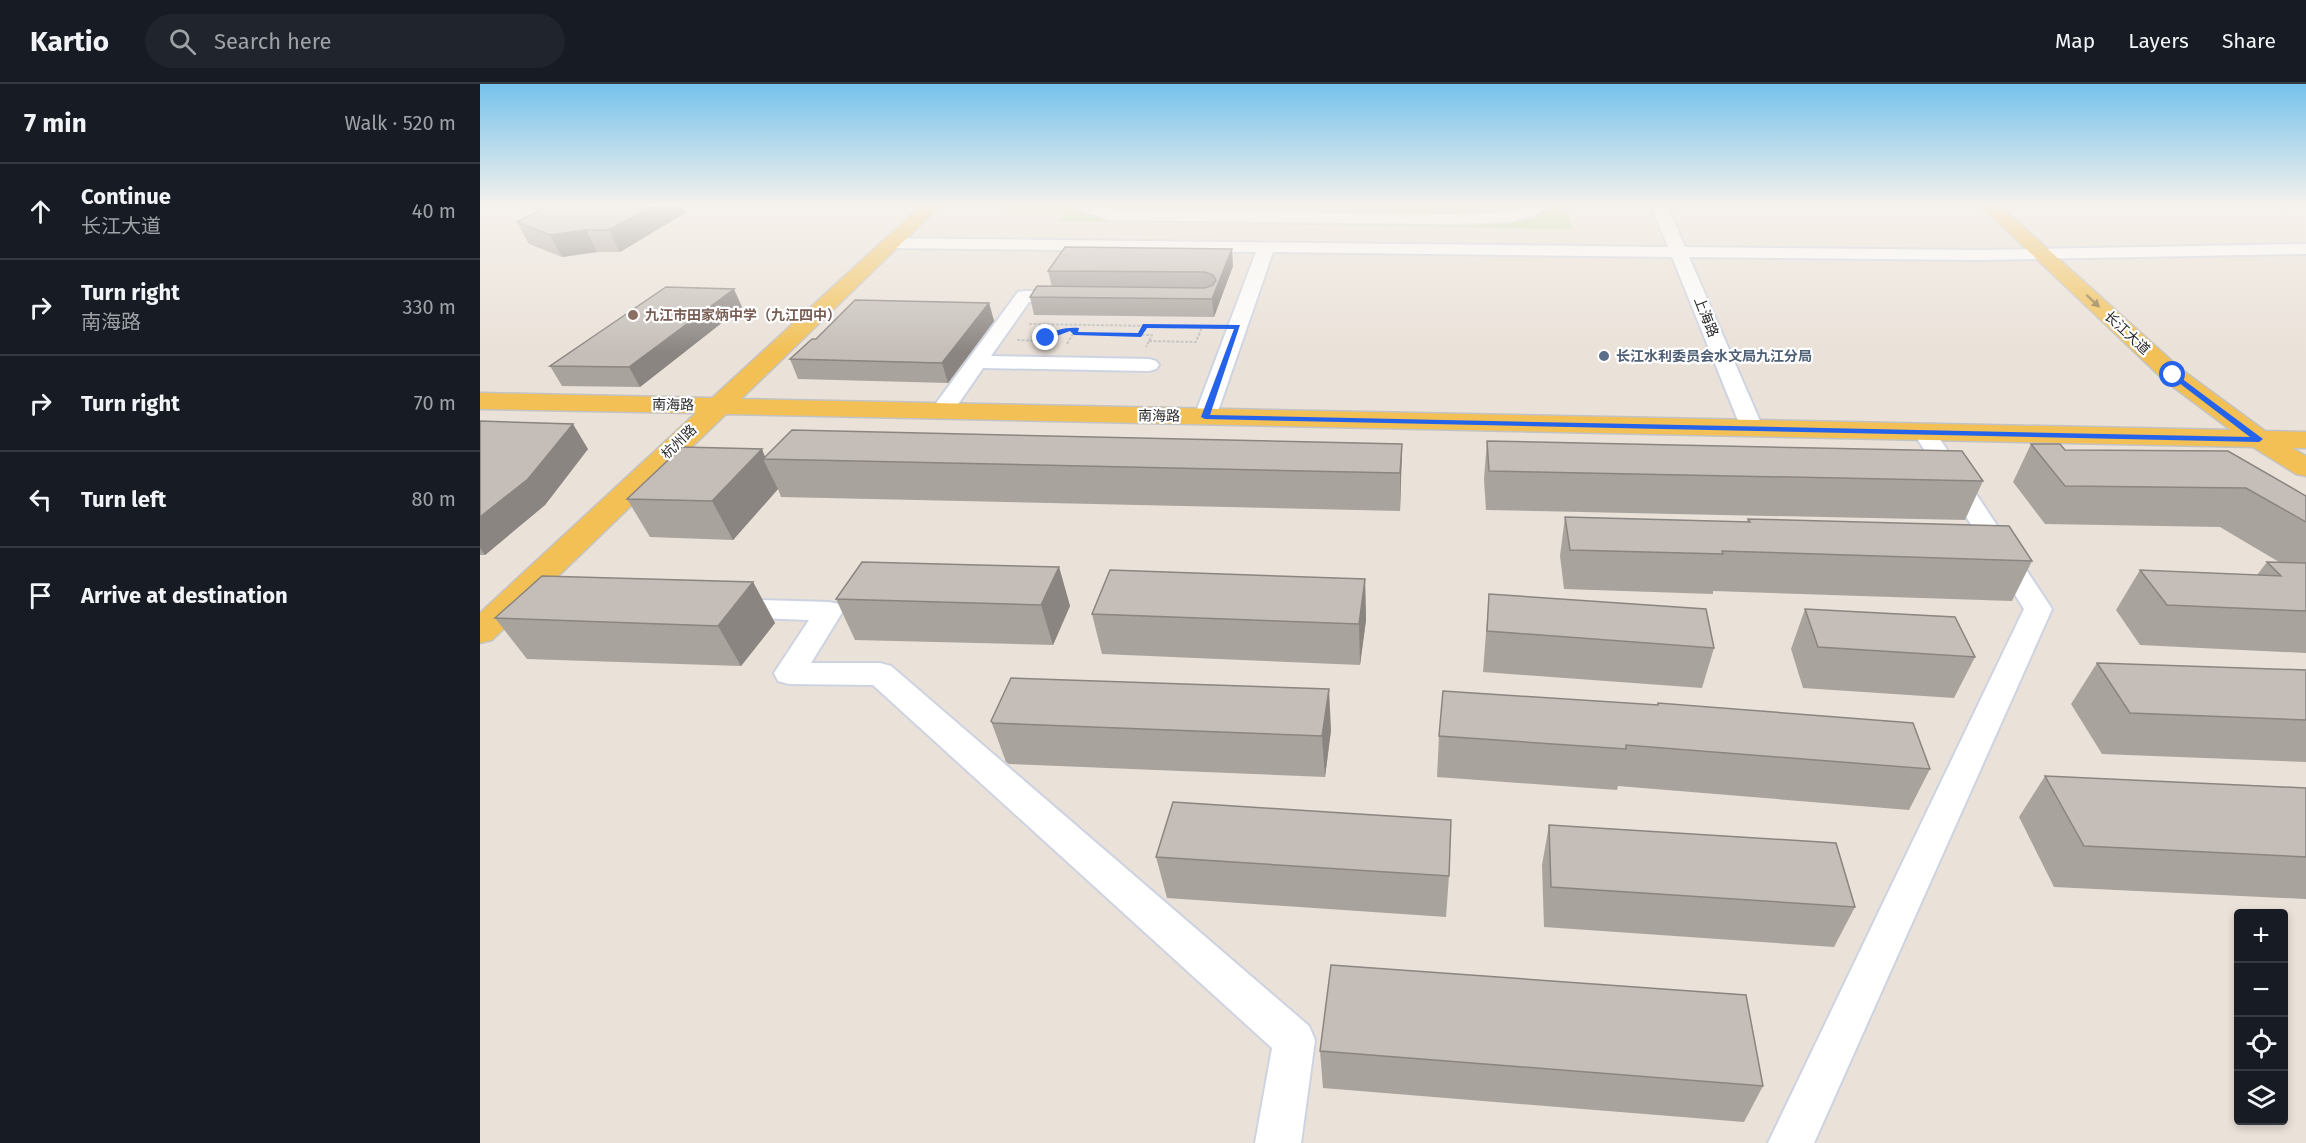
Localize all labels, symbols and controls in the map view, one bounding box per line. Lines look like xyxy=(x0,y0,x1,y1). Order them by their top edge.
search box xyxy=(145,14,565,68)
text: Kartio xyxy=(30,25,109,58)
icon: search xyxy=(166,25,199,58)
text: Search here xyxy=(214,28,332,55)
text: Map xyxy=(2055,28,2095,54)
text: Layers xyxy=(2128,28,2189,54)
text: Share xyxy=(2222,28,2276,54)
text: 7 min xyxy=(24,108,87,139)
text: Walk · 520 m xyxy=(345,111,456,135)
text: Continue xyxy=(81,183,171,210)
icon: ahead xyxy=(24,195,57,228)
text: 40 m xyxy=(412,199,456,223)
text: 长江大道 xyxy=(81,214,161,238)
text: Turn right xyxy=(81,279,180,306)
icon: right xyxy=(24,291,57,324)
street label: 上海路 xyxy=(1690,294,1722,340)
one-way arrow xyxy=(2086,294,2101,308)
text: 330 m xyxy=(402,295,456,319)
place label: 九江市田家炳中学（九江四中） xyxy=(645,307,841,324)
marker: 九江市田家炳中学（九江四中） xyxy=(626,308,640,322)
street label: 长江大道 xyxy=(2101,308,2153,358)
text: 南海路 xyxy=(81,310,141,334)
route end xyxy=(1032,324,1058,350)
place label: 长江水利委员会水文局九江分局 xyxy=(1616,348,1812,365)
marker: 长江水利委员会水文局九江分局 xyxy=(1597,349,1611,363)
route start xyxy=(2159,361,2185,387)
icon: right xyxy=(24,387,57,420)
text: Turn right xyxy=(81,390,180,417)
text: 70 m xyxy=(414,391,456,415)
street label: 南海路 xyxy=(652,396,694,414)
street label: 南海路 xyxy=(1138,407,1180,425)
street label: 杭州路 xyxy=(658,421,700,463)
icon: left xyxy=(24,483,57,516)
text: Turn left xyxy=(81,486,166,513)
text: 80 m xyxy=(411,487,456,511)
icon: arrive xyxy=(24,579,57,612)
text: Arrive at destination xyxy=(81,582,288,609)
map controls xyxy=(2234,909,2288,1125)
button: + xyxy=(2234,909,2288,963)
button: − xyxy=(2234,963,2288,1017)
button: locate xyxy=(2234,1017,2288,1071)
button: layers xyxy=(2234,1071,2288,1125)

